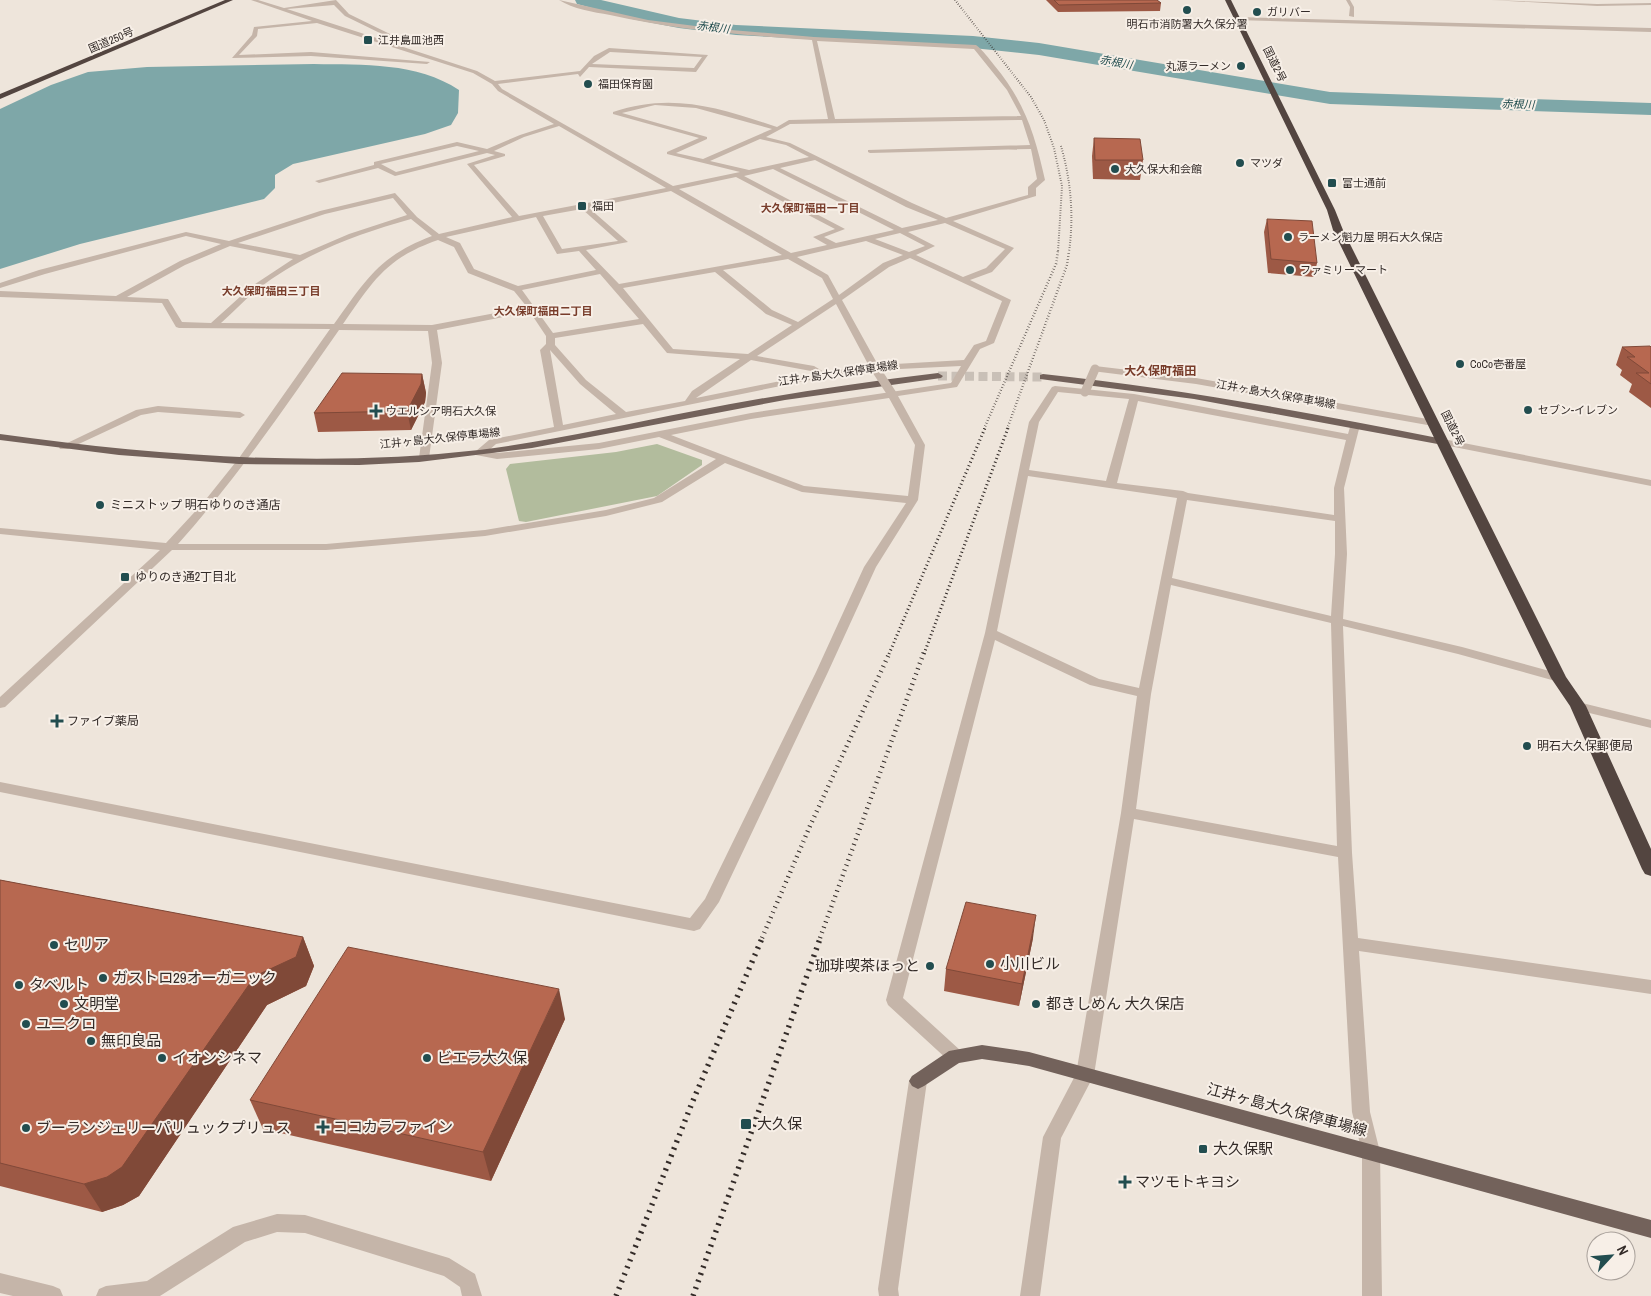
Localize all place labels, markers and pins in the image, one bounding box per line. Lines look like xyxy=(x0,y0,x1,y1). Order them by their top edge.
marker: 明石市消防署大久保分署 xyxy=(1181,4,1193,16)
place label: ガリバー xyxy=(1267,5,1311,19)
marker: ガリバー xyxy=(1251,6,1263,18)
place label: 明石市消防署大久保分署 xyxy=(1127,17,1248,31)
place label: 江井島皿池西 xyxy=(378,33,444,47)
marker: 江井島皿池西 xyxy=(362,34,374,46)
place label: 丸源ラーメン xyxy=(1165,59,1231,73)
marker: 丸源ラーメン xyxy=(1235,60,1247,72)
place label: 福田保育園 xyxy=(598,77,653,91)
marker: 福田保育園 xyxy=(582,78,594,90)
place label: マツダ xyxy=(1250,156,1283,170)
marker: マツダ xyxy=(1234,157,1246,169)
place label: 大久保大和会館 xyxy=(1125,162,1202,176)
marker: 大久保大和会館 xyxy=(1109,163,1121,175)
place label: 富士通前 xyxy=(1342,176,1386,190)
marker: 富士通前 xyxy=(1326,177,1338,189)
place label: 福田 xyxy=(592,199,614,213)
marker: 福田 xyxy=(576,200,588,212)
place label: ラーメン魁力屋 明石大久保店 xyxy=(1298,230,1443,244)
marker: ラーメン魁力屋 明石大久保店 xyxy=(1282,231,1294,243)
place label: ファミリーマート xyxy=(1300,263,1388,277)
marker: ファミリーマート xyxy=(1284,264,1296,276)
place label: CoCo壱番屋 xyxy=(1470,357,1526,371)
marker: CoCo壱番屋 xyxy=(1454,358,1466,370)
place label: セブン-イレブン xyxy=(1538,403,1618,417)
place label: ウエルシア明石大久保 xyxy=(386,404,497,418)
marker: セブン-イレブン xyxy=(1522,404,1534,416)
marker: ウエルシア明石大久保 xyxy=(370,405,382,417)
place label: ミニストップ 明石ゆりのき通店 xyxy=(110,497,280,513)
marker: ミニストップ 明石ゆりのき通店 xyxy=(94,499,106,511)
place label: ゆりのき通2丁目北 xyxy=(135,569,236,585)
marker: ゆりのき通2丁目北 xyxy=(119,571,131,583)
place label: ファイブ薬局 xyxy=(67,713,139,729)
marker: ファイブ薬局 xyxy=(51,715,63,727)
place label: 明石大久保郵便局 xyxy=(1537,738,1633,754)
marker: 明石大久保郵便局 xyxy=(1521,740,1533,752)
place label: セリア xyxy=(64,934,109,955)
marker: セリア xyxy=(48,939,60,951)
place label: 小川ビル xyxy=(1000,953,1060,974)
place label: 珈琲喫茶ほっと xyxy=(815,955,920,976)
marker: 小川ビル xyxy=(984,958,996,970)
marker: 珈琲喫茶ほっと xyxy=(924,960,936,972)
place label: ガストロ29オーガニック xyxy=(113,967,277,988)
marker: ガストロ29オーガニック xyxy=(97,972,109,984)
place label: タベルト xyxy=(29,974,89,995)
marker: タベルト xyxy=(13,979,25,991)
place label: 文明堂 xyxy=(74,993,119,1014)
place label: 都きしめん 大久保店 xyxy=(1046,993,1184,1014)
marker: 文明堂 xyxy=(58,998,70,1010)
marker: 都きしめん 大久保店 xyxy=(1030,998,1042,1010)
place label: ユニクロ xyxy=(36,1013,96,1034)
marker: ユニクロ xyxy=(20,1018,32,1030)
place label: 無印良品 xyxy=(101,1030,161,1051)
marker: 無印良品 xyxy=(85,1035,97,1047)
place label: イオンシネマ xyxy=(172,1047,262,1068)
place label: ビエラ大久保 xyxy=(437,1047,527,1068)
marker: イオンシネマ xyxy=(156,1052,168,1064)
marker: ビエラ大久保 xyxy=(421,1052,433,1064)
place label: 大久保 xyxy=(757,1113,802,1134)
place label: ココカラファイン xyxy=(333,1116,453,1137)
place label: ブーランジェリーパリュックプリュス xyxy=(36,1117,291,1138)
marker: 大久保 xyxy=(739,1117,753,1131)
marker: ココカラファイン xyxy=(317,1121,329,1133)
marker: ブーランジェリーパリュックプリュス xyxy=(20,1122,32,1134)
place label: 大久保駅 xyxy=(1213,1138,1273,1159)
marker: 大久保駅 xyxy=(1197,1143,1209,1155)
place label: マツモトキヨシ xyxy=(1135,1171,1240,1192)
marker: マツモトキヨシ xyxy=(1119,1176,1131,1188)

